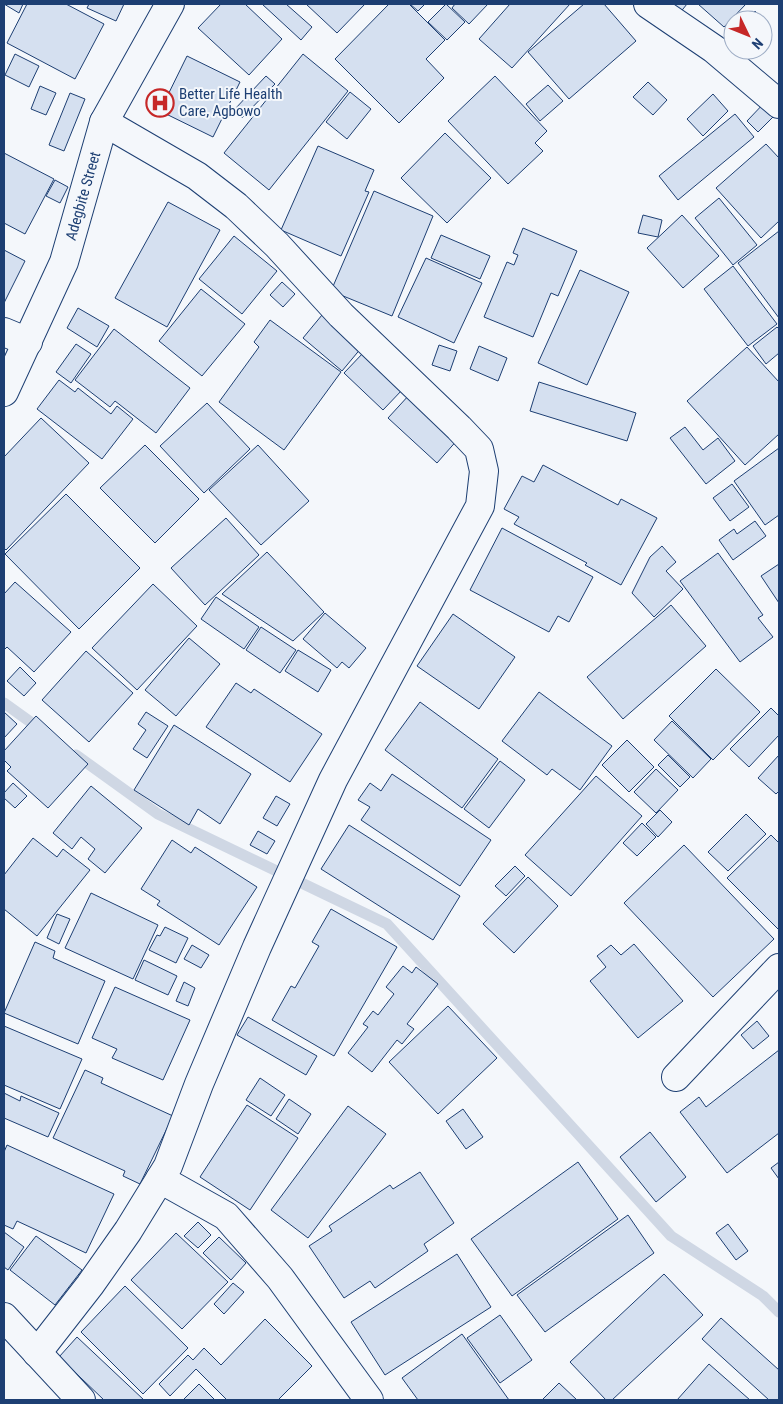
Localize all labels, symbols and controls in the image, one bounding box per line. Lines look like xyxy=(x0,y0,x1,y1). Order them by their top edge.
north arrow xyxy=(723,10,773,60)
text: N xyxy=(749,35,766,52)
place label: Better Life Health Care, Agbowo xyxy=(179,85,282,120)
hospital icon: Better Life Health Care, Agbowo xyxy=(145,88,175,118)
street label: Adegbite Street xyxy=(62,150,104,242)

